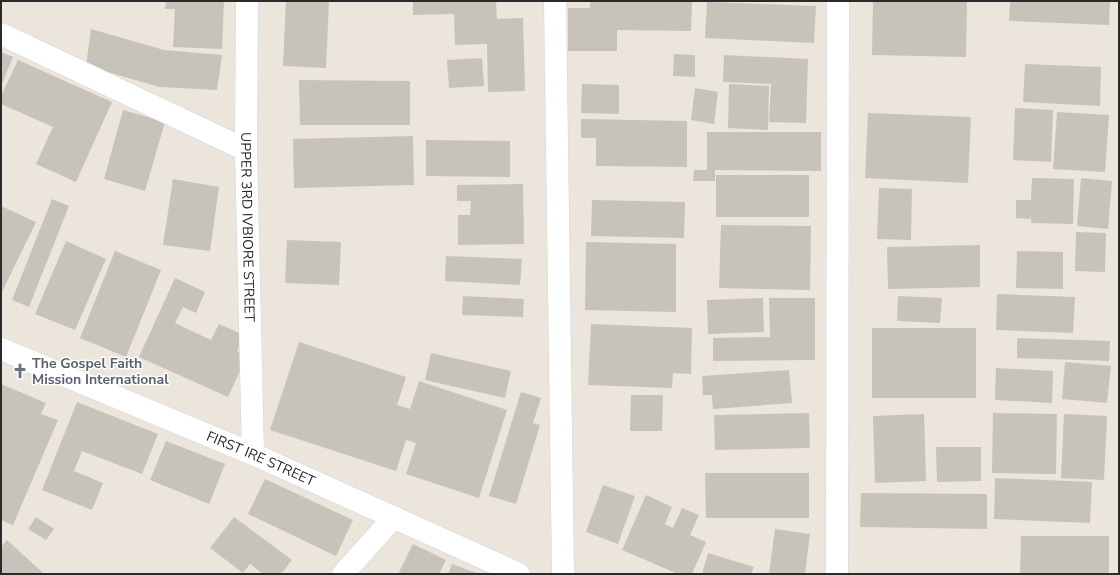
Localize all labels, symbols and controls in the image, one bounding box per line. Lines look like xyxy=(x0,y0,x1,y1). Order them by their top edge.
street label: UPPER 3RD IVBIORE STREET xyxy=(236,132,259,323)
place label: The Gospel Faith Mission International xyxy=(32,354,169,389)
church icon: The Gospel Faith Mission International xyxy=(11,362,29,380)
street label: FIRST IRE STREET xyxy=(204,427,319,491)

